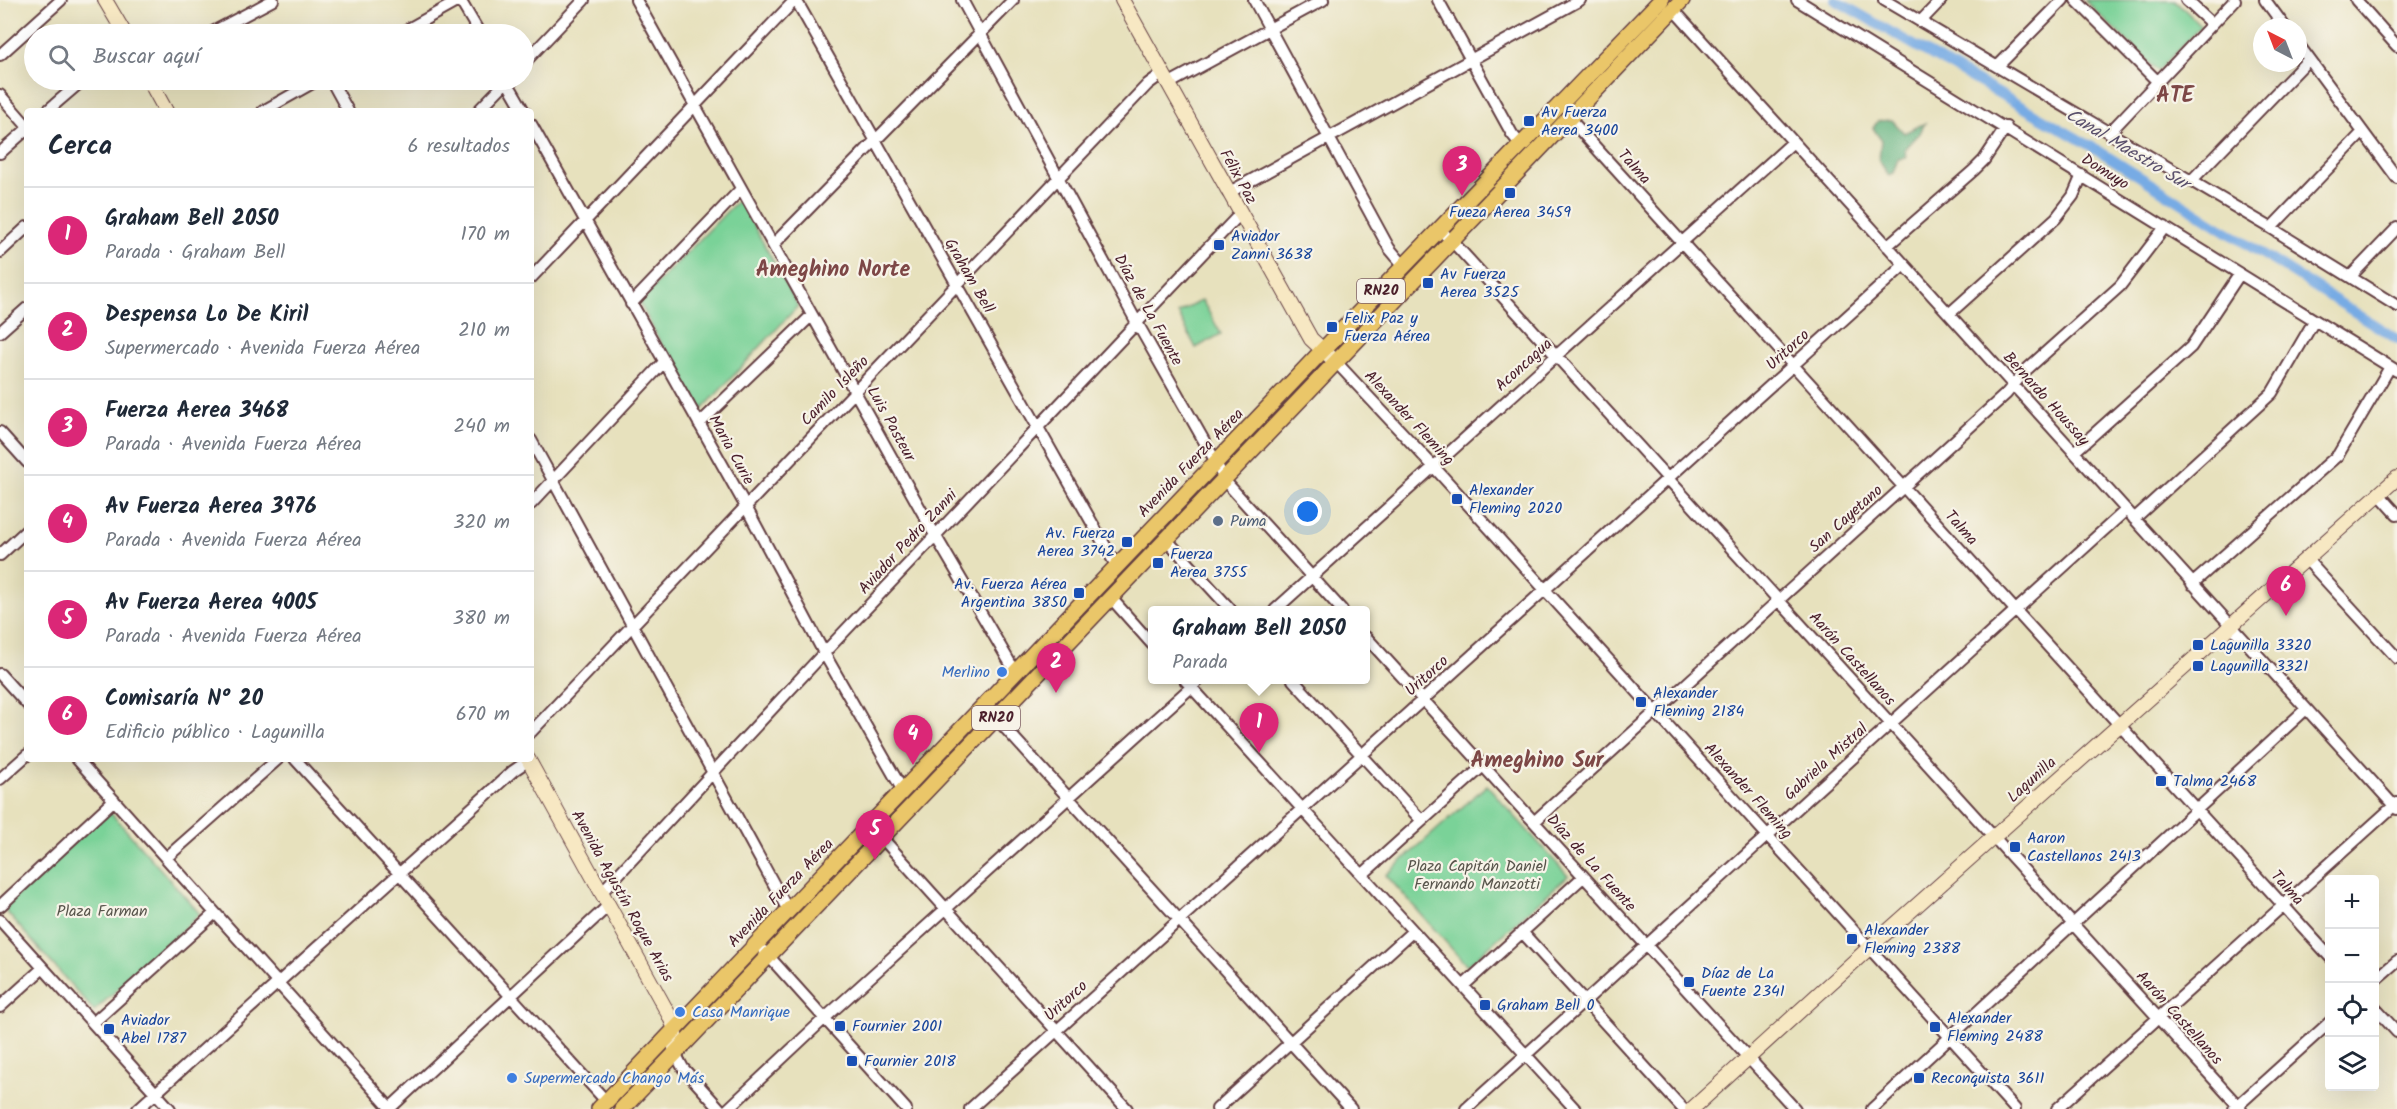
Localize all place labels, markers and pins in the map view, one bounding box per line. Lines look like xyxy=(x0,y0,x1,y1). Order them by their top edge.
place label: Av Fuerza Aerea 3400 xyxy=(1541,100,1618,143)
marker: Av Fuerza Aerea 3400 xyxy=(1522,114,1536,128)
pin: 3 xyxy=(1442,146,1482,196)
marker: Fueza Aerea 3459 xyxy=(1503,186,1517,200)
place label: Fueza Aerea 3459 xyxy=(1449,200,1571,225)
place label: Aviador Zanni 3638 xyxy=(1231,224,1313,267)
marker: Aviador Zanni 3638 xyxy=(1212,238,1226,252)
place label: Av Fuerza Aerea 3525 xyxy=(1440,262,1520,305)
marker: Av Fuerza Aerea 3525 xyxy=(1421,276,1435,290)
place label: Felix Paz y Fuerza Aérea xyxy=(1344,306,1430,349)
marker: Felix Paz y Fuerza Aérea xyxy=(1325,320,1339,334)
place label: Alexander Fleming 2020 xyxy=(1469,478,1562,521)
marker: Alexander Fleming 2020 xyxy=(1450,492,1464,506)
place label: Puma xyxy=(1230,509,1267,534)
marker: Puma xyxy=(1211,514,1225,528)
place label: Av. Fuerza Aerea 3742 xyxy=(1037,521,1115,564)
marker: Av. Fuerza Aerea 3742 xyxy=(1120,535,1134,549)
place label: Fuerza Aerea 3755 xyxy=(1170,542,1248,585)
marker: Fuerza Aerea 3755 xyxy=(1151,556,1165,570)
pin: 6 xyxy=(2266,566,2306,616)
place label: Av. Fuerza Aérea Argentina 3850 xyxy=(954,572,1067,615)
marker: Av. Fuerza Aérea Argentina 3850 xyxy=(1072,586,1086,600)
place label: Lagunilla 3320 xyxy=(2210,633,2311,658)
marker: Lagunilla 3320 xyxy=(2191,638,2205,652)
pin: 2 xyxy=(1036,644,1076,693)
place label: Lagunilla 3321 xyxy=(2210,654,2308,679)
marker: Lagunilla 3321 xyxy=(2191,659,2205,673)
place label: Merlino xyxy=(941,660,990,685)
marker: Merlino xyxy=(995,665,1009,679)
place label: Alexander Fleming 2184 xyxy=(1653,681,1745,724)
marker: Alexander Fleming 2184 xyxy=(1634,695,1648,709)
pin: 1 xyxy=(1240,704,1278,753)
pin: 4 xyxy=(894,716,932,765)
place label: Talma 2468 xyxy=(2173,769,2257,794)
marker: Talma 2468 xyxy=(2154,774,2168,788)
pin: 5 xyxy=(856,810,894,860)
place label: Aaron Castellanos 2413 xyxy=(2027,826,2141,869)
marker: Aaron Castellanos 2413 xyxy=(2008,840,2022,854)
place label: Alexander Fleming 2388 xyxy=(1864,918,1961,961)
marker: Alexander Fleming 2388 xyxy=(1845,932,1859,946)
place label: Díaz de La Fuente 2341 xyxy=(1701,961,1785,1004)
marker: Díaz de La Fuente 2341 xyxy=(1682,975,1696,989)
place label: Graham Bell 0 xyxy=(1497,993,1594,1018)
marker: Graham Bell 0 xyxy=(1478,998,1492,1012)
place label: Casa Manrique xyxy=(692,1000,790,1025)
marker: Casa Manrique xyxy=(673,1005,687,1019)
place label: Alexander Fleming 2488 xyxy=(1947,1006,2043,1049)
place label: Aviador Abel 1787 xyxy=(121,1008,187,1051)
place label: Fournier 2001 xyxy=(852,1014,942,1039)
marker: Fournier 2001 xyxy=(833,1019,847,1033)
marker: Alexander Fleming 2488 xyxy=(1928,1020,1942,1034)
marker: Aviador Abel 1787 xyxy=(102,1022,116,1036)
place label: Fournier 2018 xyxy=(864,1049,956,1074)
marker: Fournier 2018 xyxy=(845,1054,859,1068)
place label: Supermercado Chango Más xyxy=(524,1066,704,1091)
place label: Reconquista 3611 xyxy=(1931,1066,2045,1091)
marker: Supermercado Chango Más xyxy=(505,1071,519,1085)
marker: Reconquista 3611 xyxy=(1912,1071,1926,1085)

